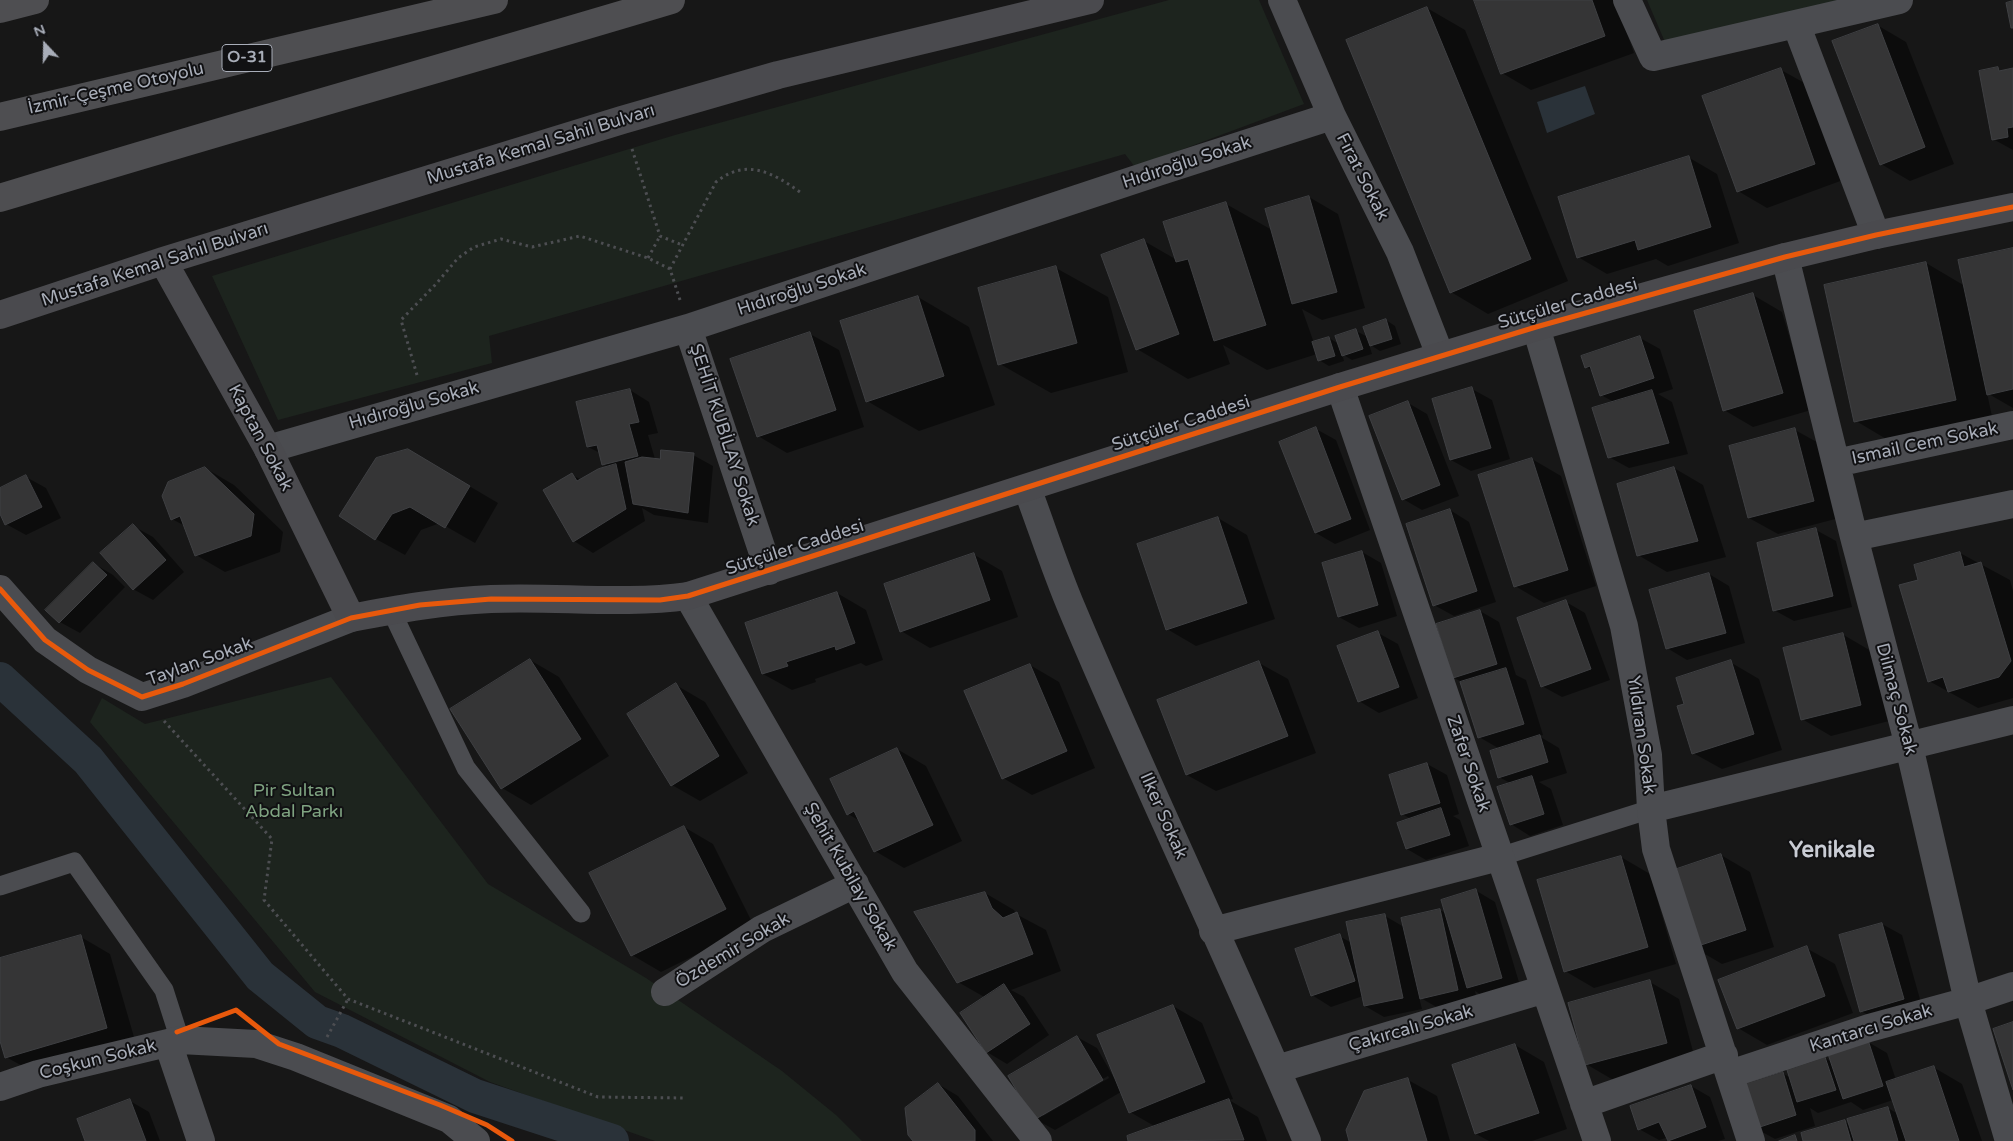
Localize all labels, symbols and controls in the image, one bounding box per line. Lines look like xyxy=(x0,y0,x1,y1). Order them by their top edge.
north arrow xyxy=(20,20,70,70)
text: N xyxy=(31,21,48,40)
road number: O-31 xyxy=(222,44,272,72)
street label: İzmir-Çeşme Otoyolu xyxy=(26,58,206,120)
street label: Mustafa Kemal Sahil Bulvarı xyxy=(424,100,658,190)
street label: Fırat Sokak xyxy=(1331,130,1393,224)
street label: Hıdıroğlu Sokak xyxy=(1120,132,1254,194)
street label: Mustafa Kemal Sahil Bulvarı xyxy=(39,218,271,312)
street label: Hıdıroğlu Sokak xyxy=(735,259,869,321)
street label: Sütçüler Caddesi xyxy=(1496,274,1640,334)
street label: ŞEHİT KUBİLAY Sokak xyxy=(684,341,764,529)
street label: Hıdıroğlu Sokak xyxy=(346,377,482,435)
street label: Kaptan Sokak xyxy=(223,381,297,495)
street label: Sütçüler Caddesi xyxy=(1109,391,1253,457)
street label: Ismail Cem Sokak xyxy=(1850,418,2000,470)
street label: Sütçüler Caddesi xyxy=(723,515,867,581)
street label: Taylan Sokak xyxy=(144,633,256,691)
street label: Dilmaç Sokak xyxy=(1871,641,1921,757)
street label: Yıldıran Sokak xyxy=(1622,674,1660,796)
street label: Zafer Sokak xyxy=(1441,713,1495,815)
street label: Ilker Sokak xyxy=(1134,769,1192,863)
park label: Pir Sultan Abdal Parkı xyxy=(245,780,343,822)
street label: Şehit Kubilay Sokak xyxy=(799,799,901,955)
district label: Yenikale xyxy=(1789,838,1875,864)
street label: Özdemir Sokak xyxy=(672,908,794,994)
street label: Kantarcı Sokak xyxy=(1807,1000,1935,1058)
street label: Çakırcalı Sokak xyxy=(1346,1001,1476,1057)
street label: Coşkun Sokak xyxy=(37,1035,159,1085)

